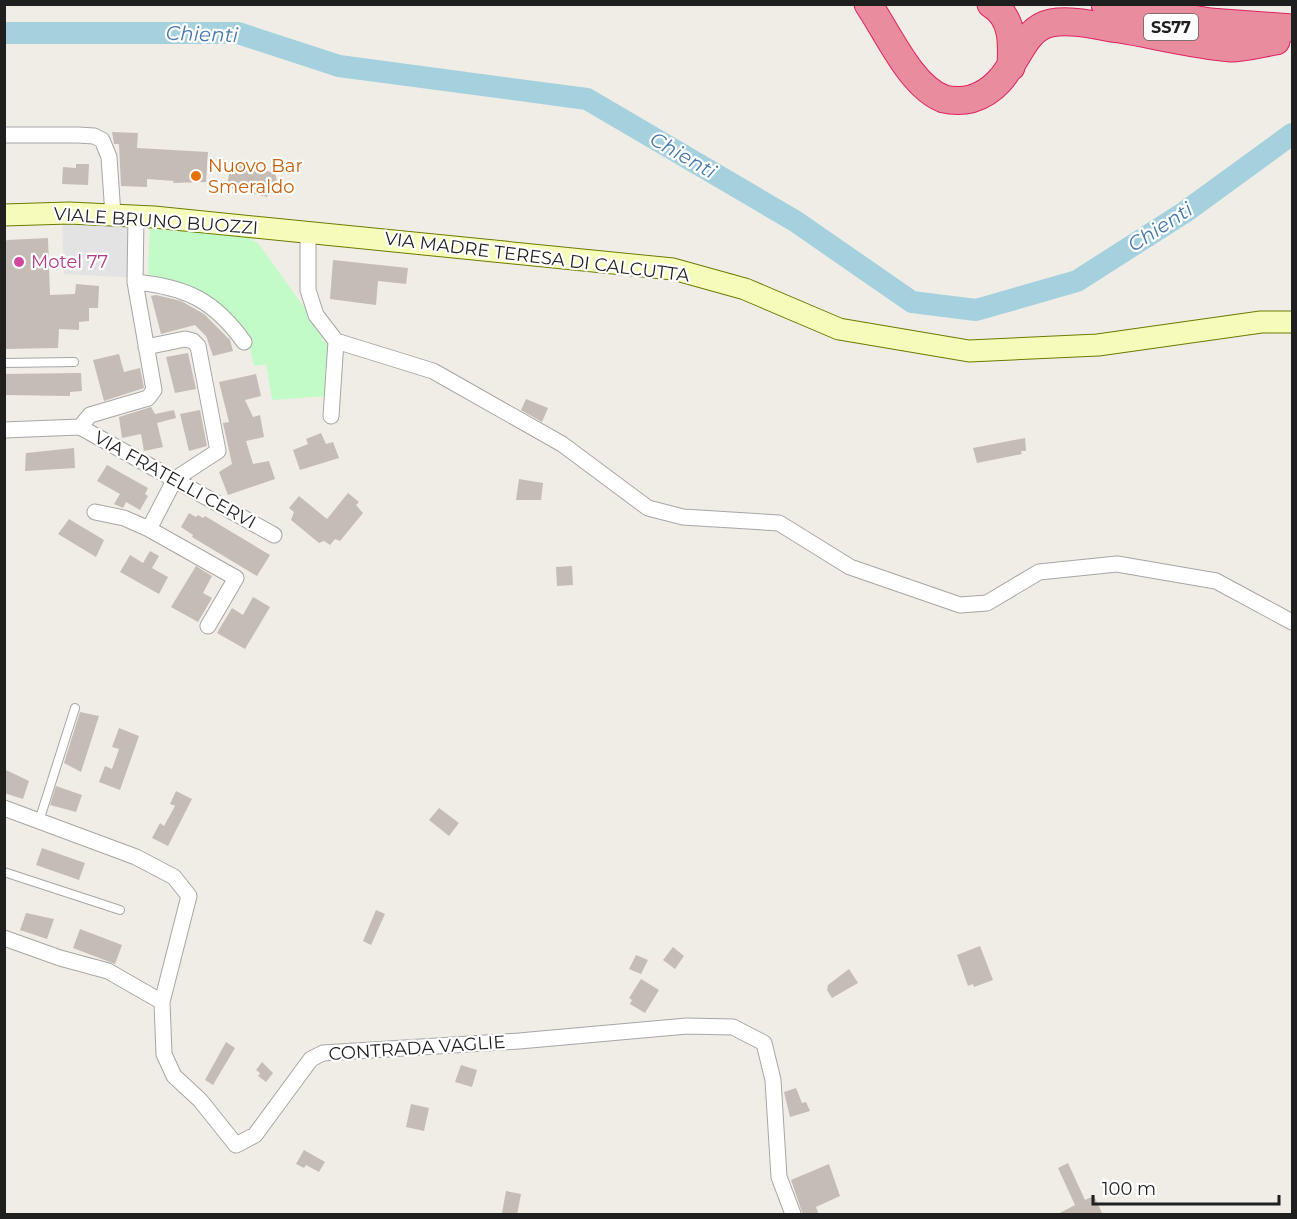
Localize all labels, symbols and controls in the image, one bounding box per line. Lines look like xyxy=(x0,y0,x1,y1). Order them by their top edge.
road number: SS77 xyxy=(1144,14,1198,40)
water label: Chienti xyxy=(165,21,239,47)
water label: Chienti xyxy=(646,127,721,184)
place label: Nuovo Bar Smeraldo xyxy=(208,155,303,198)
marker: Nuovo Bar Smeraldo xyxy=(189,169,203,183)
water label: Chienti xyxy=(1123,197,1197,257)
street label: VIALE BRUNO BUOZZI xyxy=(53,203,259,239)
street label: VIA MADRE TERESA DI CALCUTTA xyxy=(383,227,691,287)
place label: Motel 77 xyxy=(31,251,108,273)
marker: Motel 77 xyxy=(12,255,26,269)
street label: VIA FRATELLI CERVI xyxy=(90,426,260,534)
street label: CONTRADA VAGLIE xyxy=(328,1031,506,1065)
scale bar xyxy=(1093,1168,1279,1206)
text: 100 m xyxy=(1102,1178,1156,1200)

